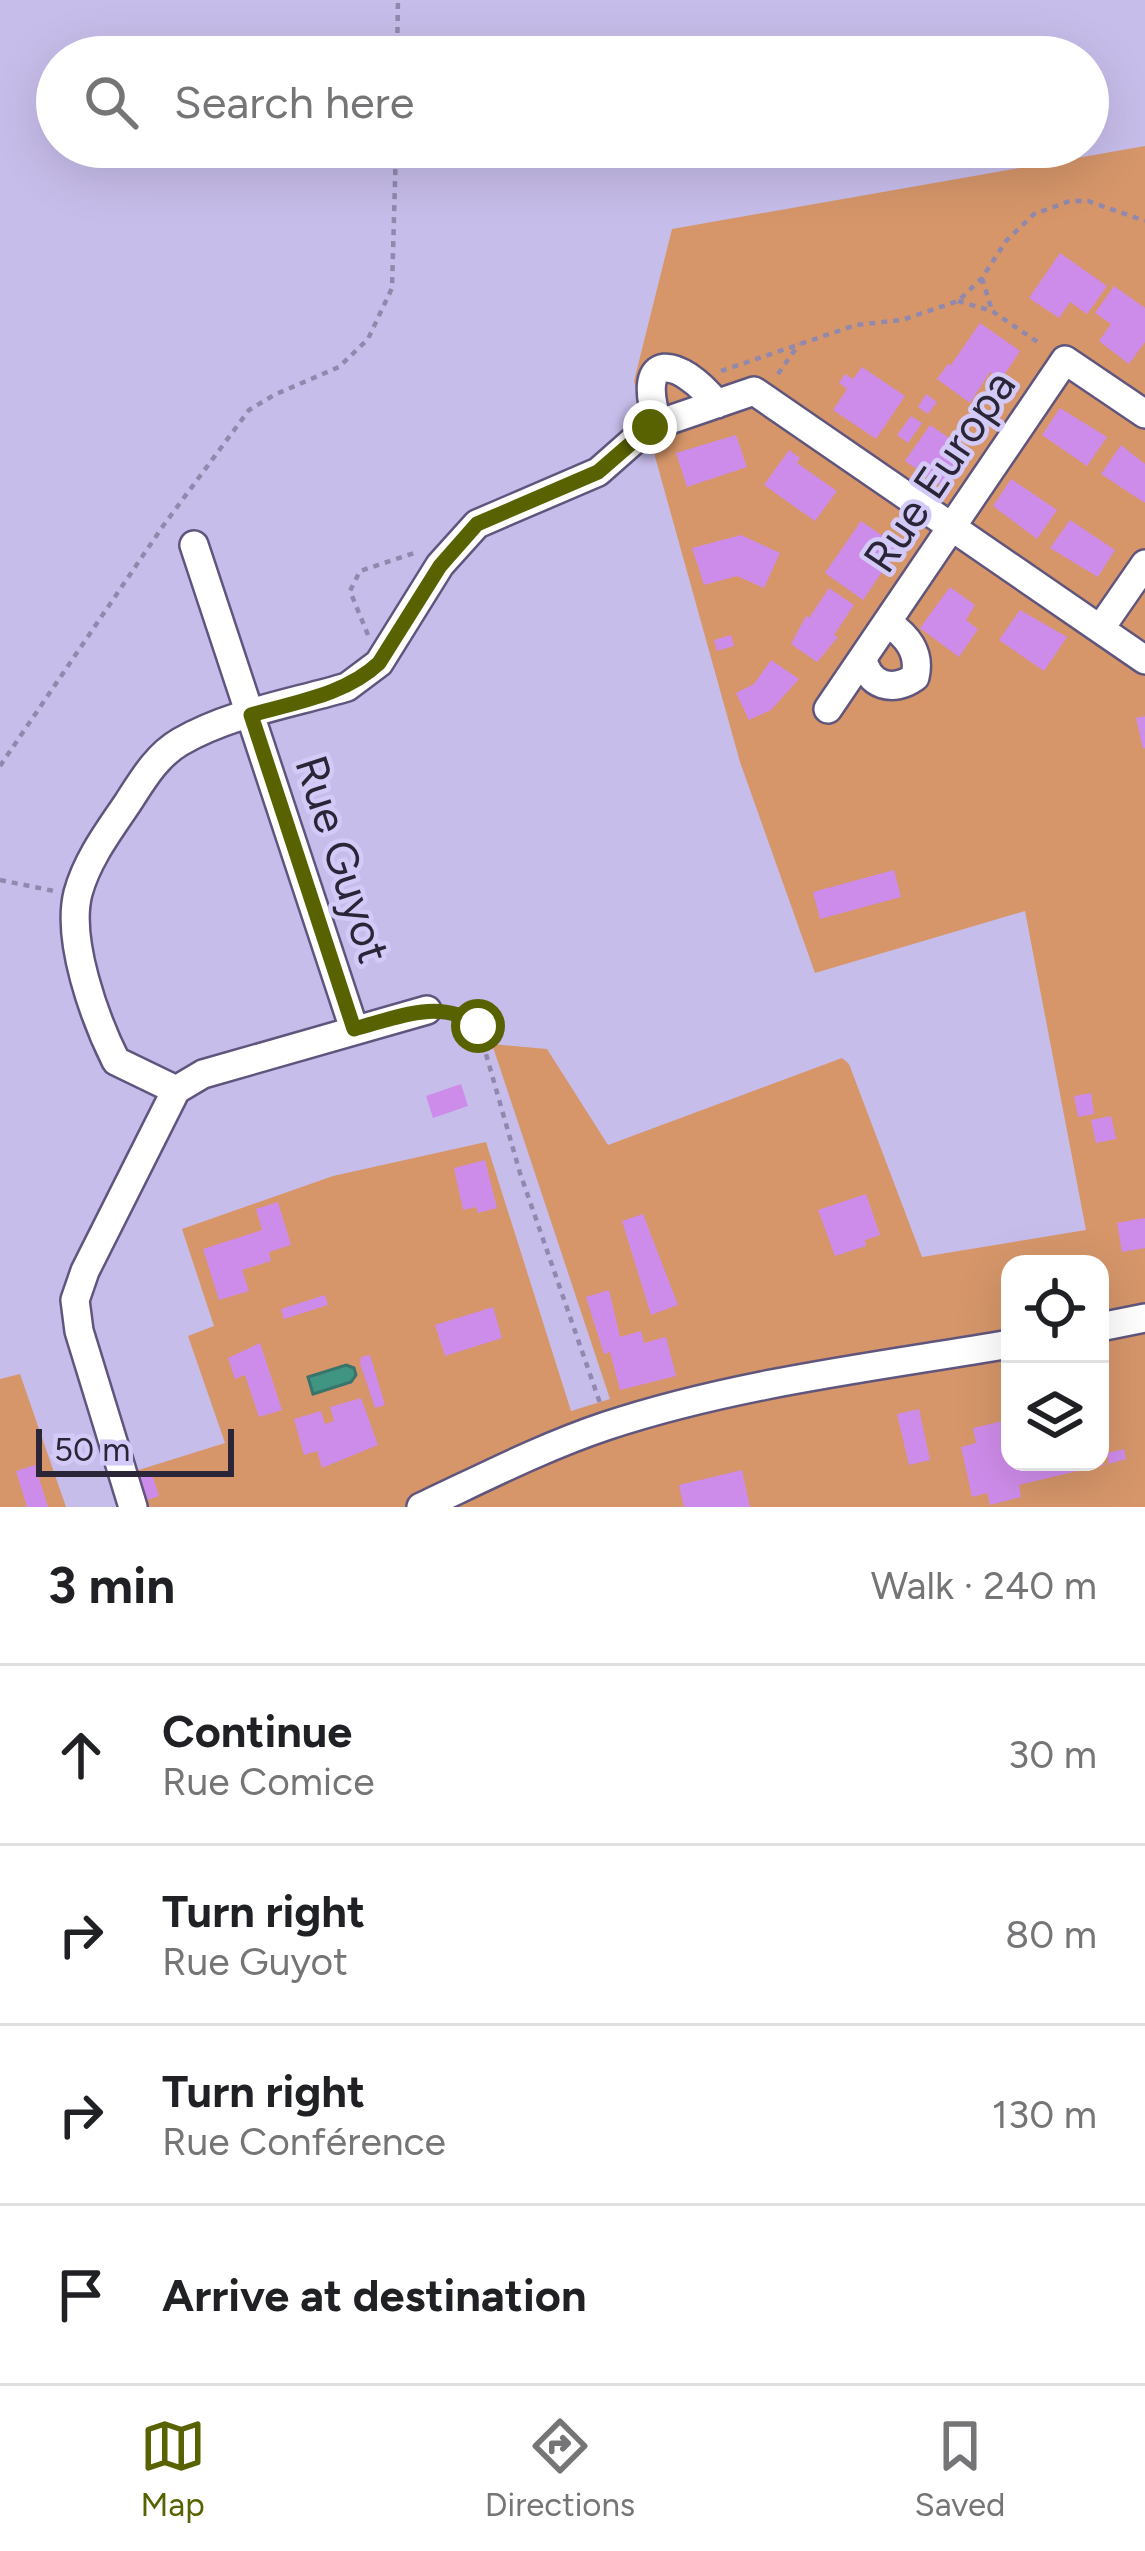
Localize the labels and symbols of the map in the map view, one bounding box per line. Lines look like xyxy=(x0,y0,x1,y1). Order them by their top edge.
street label: Rue Europa xyxy=(852,360,1026,582)
route end xyxy=(623,400,677,454)
street label: Rue Guyot xyxy=(284,749,402,969)
route start xyxy=(451,999,505,1053)
scale bar xyxy=(36,1423,234,1476)

